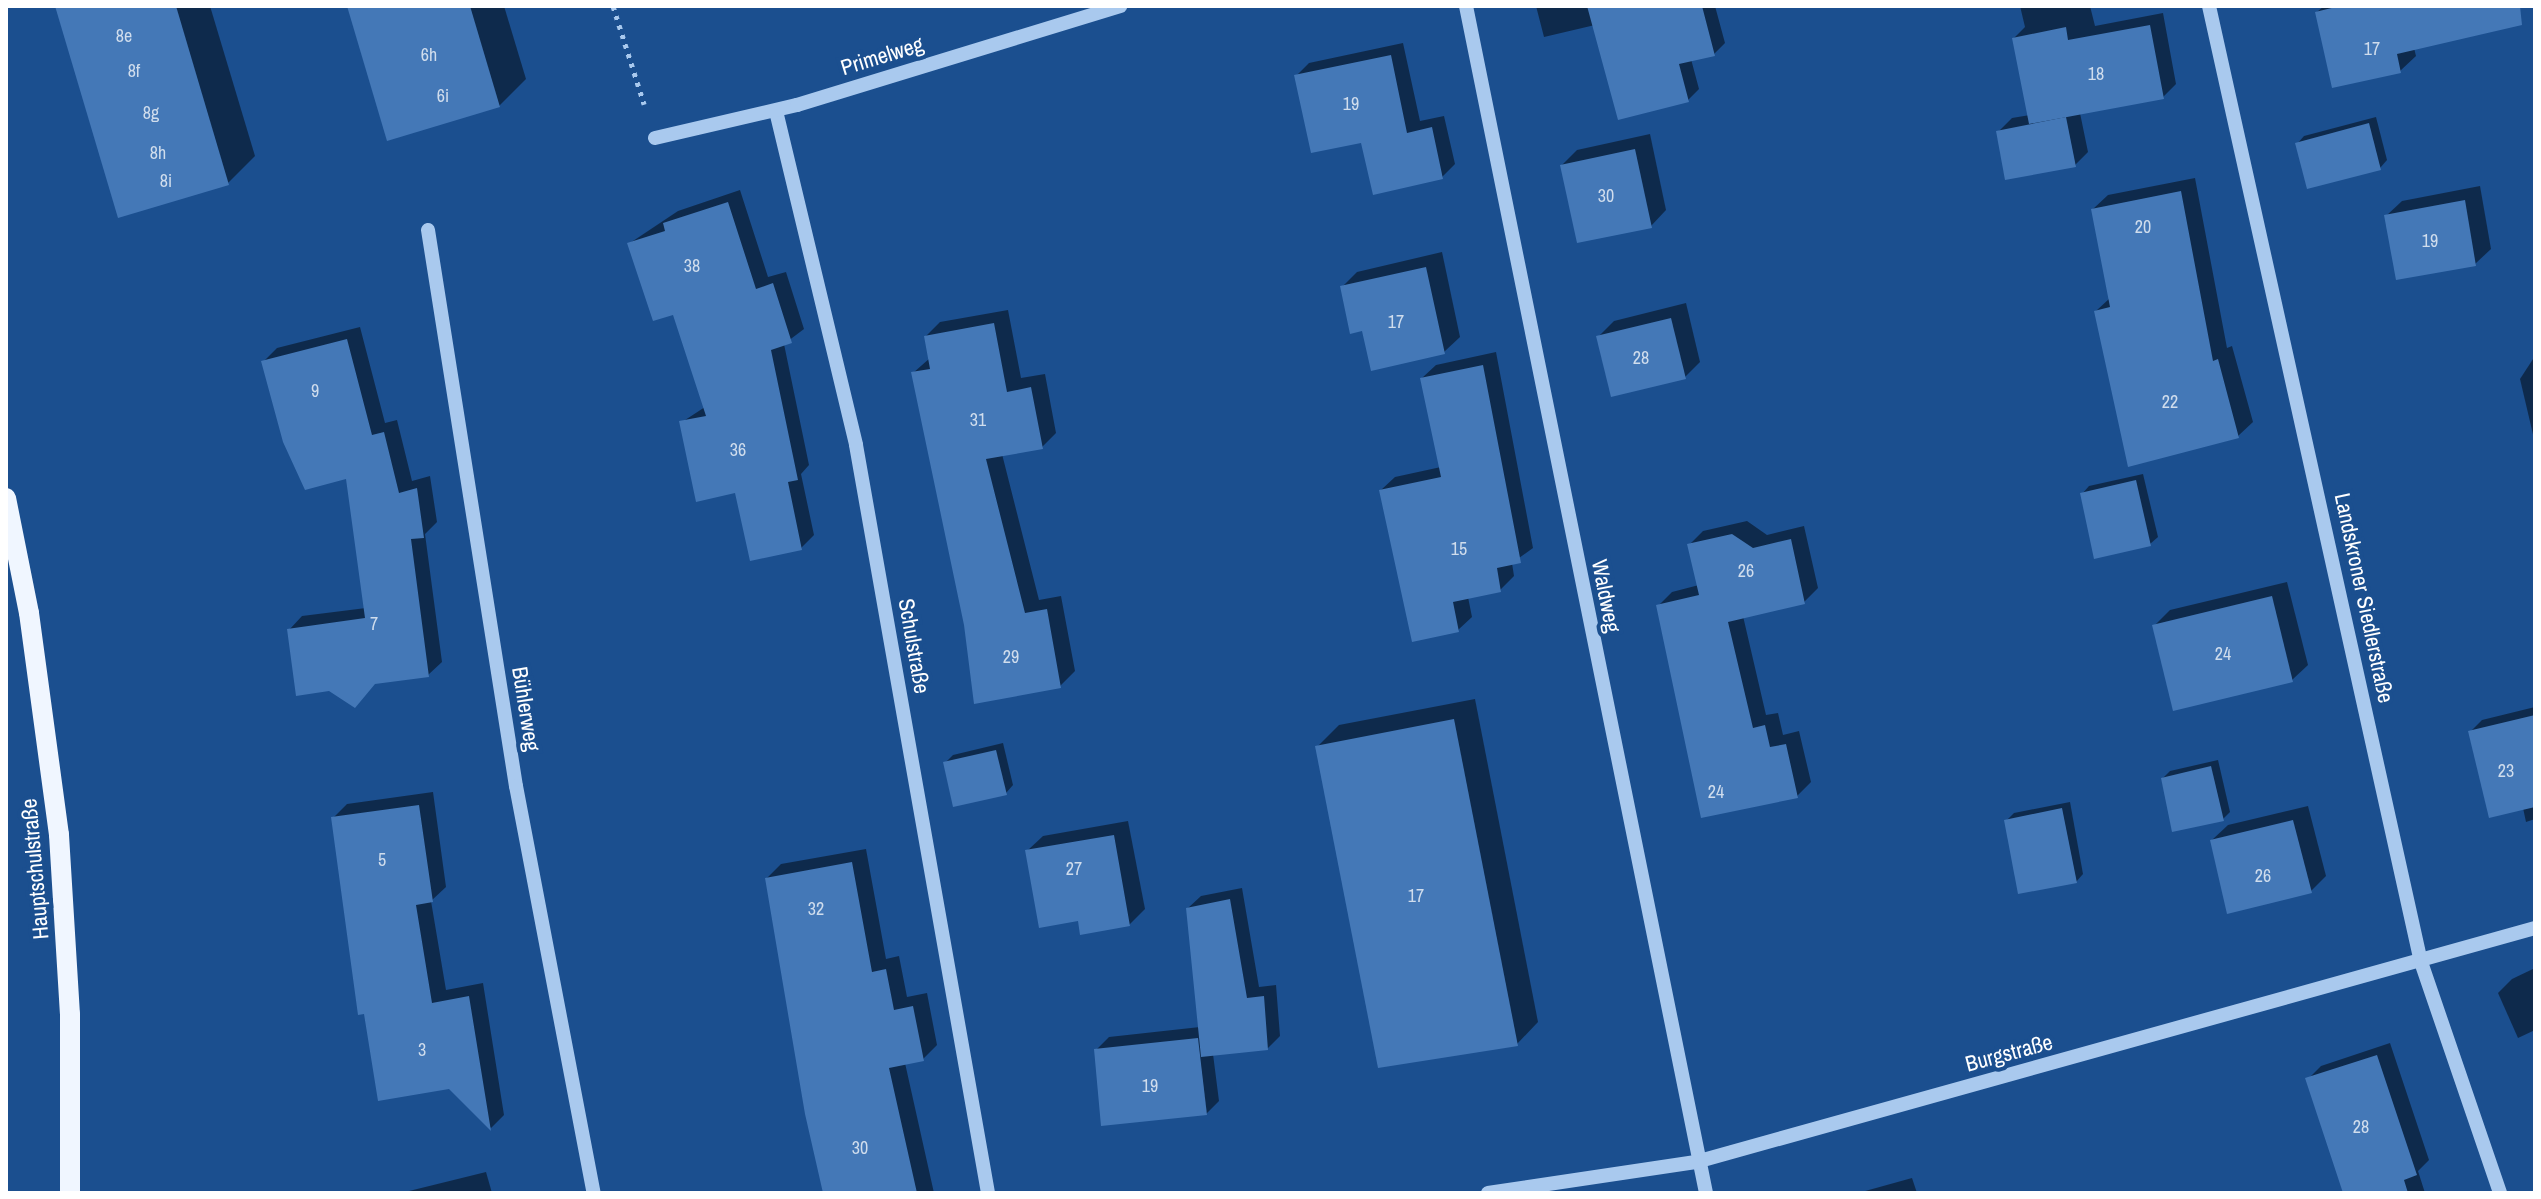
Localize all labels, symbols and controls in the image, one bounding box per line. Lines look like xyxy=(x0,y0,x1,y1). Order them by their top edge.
house number: 8e xyxy=(116,25,132,47)
street label: Primelweg xyxy=(837,31,927,81)
house number: 17 xyxy=(2364,38,2380,60)
house number: 6h xyxy=(421,44,437,66)
house number: 8f xyxy=(128,60,140,82)
house number: 18 xyxy=(2088,63,2104,85)
house number: 6i xyxy=(437,85,449,107)
house number: 19 xyxy=(1343,93,1359,115)
house number: 8g xyxy=(143,102,159,124)
house number: 8h xyxy=(150,142,166,164)
house number: 8i xyxy=(160,170,172,192)
house number: 30 xyxy=(1598,185,1614,207)
house number: 20 xyxy=(2135,216,2151,238)
house number: 19 xyxy=(2422,230,2438,252)
house number: 38 xyxy=(684,255,700,277)
house number: 17 xyxy=(1388,311,1404,333)
house number: 28 xyxy=(1633,347,1649,369)
house number: 9 xyxy=(311,380,319,402)
house number: 22 xyxy=(2162,391,2178,413)
house number: 31 xyxy=(970,409,986,431)
house number: 36 xyxy=(730,439,746,461)
street label: Landskroner Siedlerstraße xyxy=(2329,491,2399,705)
house number: 15 xyxy=(1451,538,1467,560)
street label: Waldweg xyxy=(1586,557,1626,635)
house number: 26 xyxy=(1738,560,1754,582)
street label: Schulstraße xyxy=(893,596,935,696)
house number: 7 xyxy=(370,613,378,635)
house number: 24 xyxy=(2215,643,2231,665)
house number: 29 xyxy=(1003,646,1019,668)
street label: Bühlerweg xyxy=(506,665,546,753)
house number: 23 xyxy=(2498,760,2514,782)
house number: 24 xyxy=(1708,781,1724,803)
street label: Hauptschulstraße xyxy=(16,797,54,941)
house number: 5 xyxy=(378,849,386,871)
house number: 27 xyxy=(1066,858,1082,880)
house number: 26 xyxy=(2255,865,2271,887)
house number: 17 xyxy=(1408,885,1424,907)
house number: 32 xyxy=(808,898,824,920)
street label: Burgstraße xyxy=(1962,1029,2056,1077)
house number: 3 xyxy=(418,1039,426,1061)
house number: 19 xyxy=(1142,1075,1158,1097)
house number: 28 xyxy=(2353,1116,2369,1138)
house number: 30 xyxy=(852,1137,868,1159)

